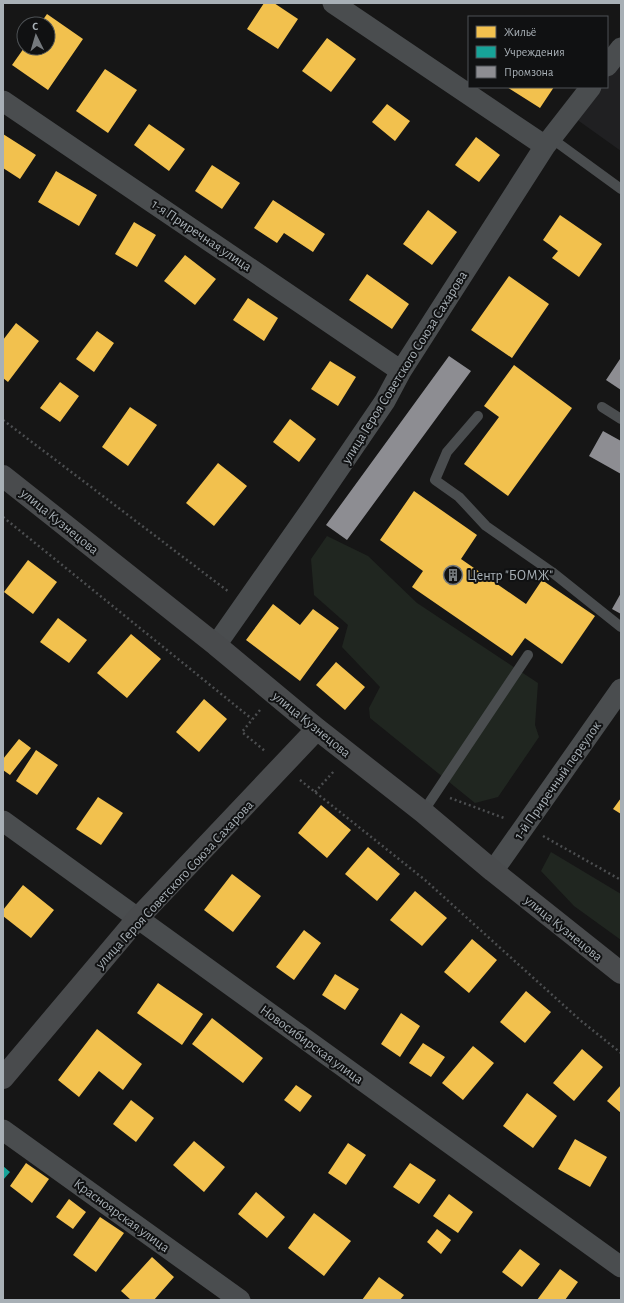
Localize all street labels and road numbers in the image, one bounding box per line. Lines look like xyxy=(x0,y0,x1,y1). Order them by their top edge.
street label: 1-я Приречная улица xyxy=(149,197,254,275)
street label: улица Героя Советского Союза Сахарова xyxy=(339,268,471,467)
street label: улица Кузнецова xyxy=(17,486,101,558)
street label: улица Кузнецова xyxy=(269,689,353,761)
street label: 1-й Приречный переулок xyxy=(512,719,604,842)
street label: улица Героя Советского Союза Сахарова xyxy=(92,797,257,972)
street label: улица Кузнецова xyxy=(521,893,605,965)
street label: Новосибирская улица xyxy=(257,1003,366,1087)
street label: Красноярская улица xyxy=(71,1176,172,1256)

